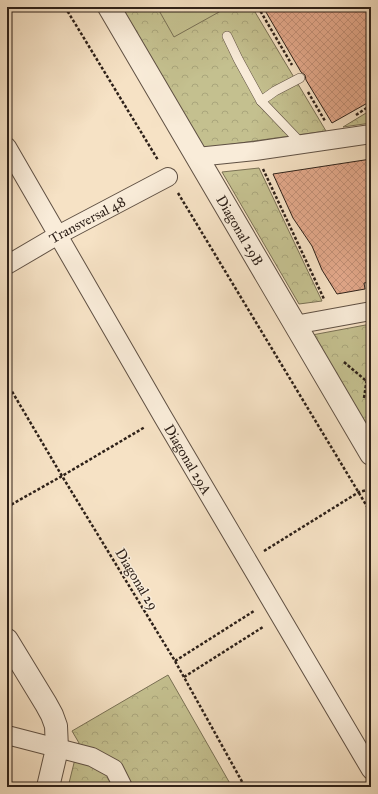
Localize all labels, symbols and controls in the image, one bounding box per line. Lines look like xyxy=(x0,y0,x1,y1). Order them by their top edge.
street label: Transversal 48 xyxy=(46,193,128,247)
street label: Diagonal 29B xyxy=(212,193,267,269)
street label: Diagonal 29A xyxy=(160,421,215,498)
street label: Diagonal 29 xyxy=(111,545,162,613)

